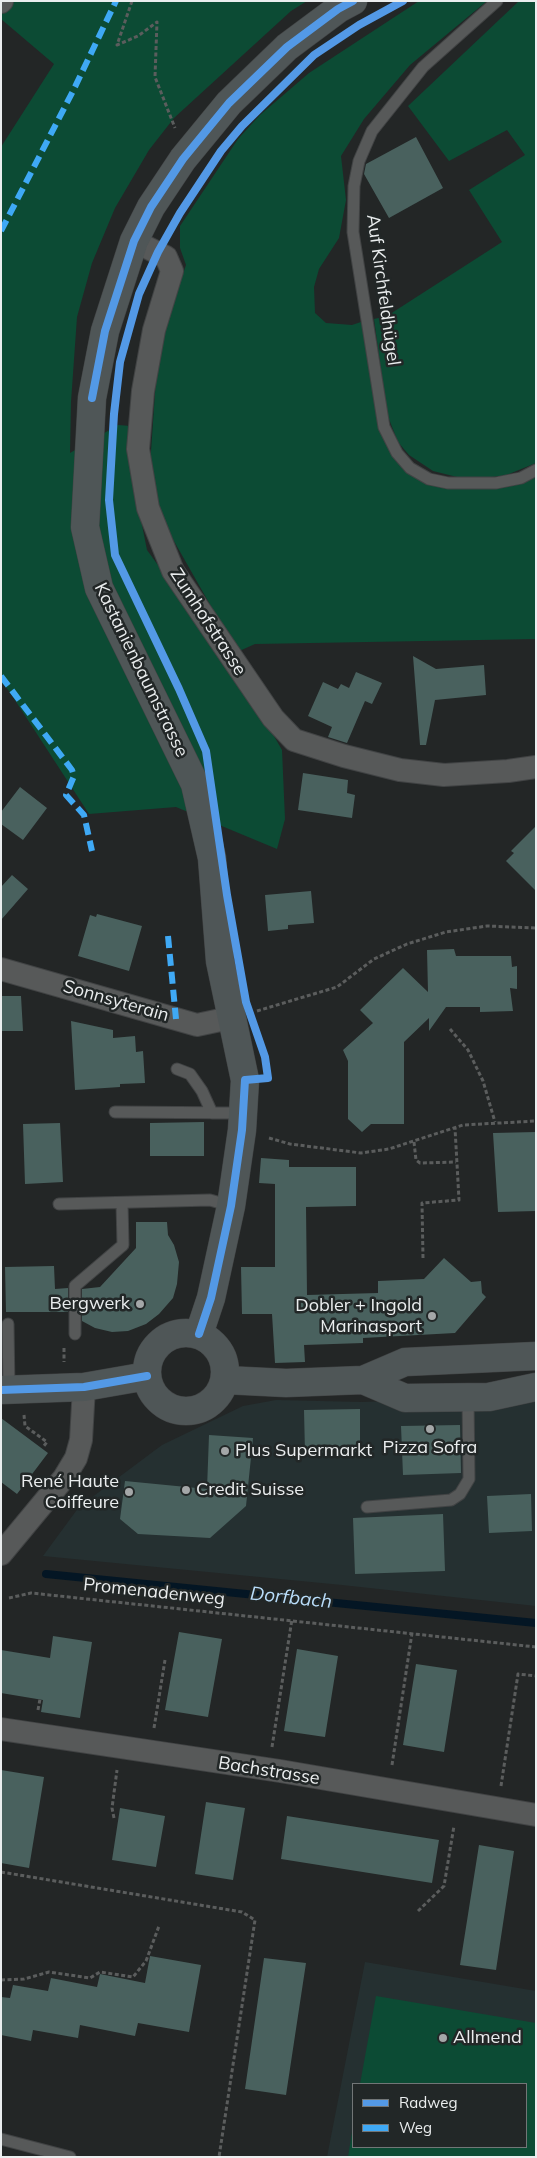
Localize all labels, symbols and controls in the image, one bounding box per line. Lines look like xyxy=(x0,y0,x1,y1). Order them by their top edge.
street label: Auf Kirchfeldhügel xyxy=(362,213,404,367)
street label: Zumhofstrasse xyxy=(165,564,251,680)
street label: Kastanienbaumstrasse xyxy=(89,579,193,761)
street label: Sonnsyterain xyxy=(61,976,171,1026)
place label: Bergwerk xyxy=(50,1293,130,1315)
place label: Dobler + Ingold Marinasport xyxy=(295,1295,422,1338)
marker: Bergwerk xyxy=(134,1298,146,1310)
marker: Dobler + Ingold Marinasport xyxy=(426,1310,438,1322)
marker: Pizza Sofra xyxy=(424,1423,436,1435)
place label: Pizza Sofra xyxy=(383,1437,477,1459)
place label: Plus Supermarkt xyxy=(235,1440,372,1462)
marker: Plus Supermarkt xyxy=(219,1445,231,1457)
place label: René Haute Coiffeure xyxy=(21,1471,119,1514)
place label: Credit Suisse xyxy=(196,1479,304,1501)
marker: Credit Suisse xyxy=(180,1484,192,1496)
marker: René Haute Coiffeure xyxy=(123,1486,135,1498)
street label: Promenadenweg xyxy=(82,1574,226,1610)
water label: Dorfbach xyxy=(249,1582,333,1614)
street label: Bachstrasse xyxy=(217,1752,321,1790)
place label: Allmend xyxy=(453,2027,522,2049)
marker: Allmend xyxy=(437,2032,449,2044)
legend xyxy=(352,2083,527,2148)
text: Radweg xyxy=(399,2093,457,2112)
text: Weg xyxy=(399,2118,432,2137)

